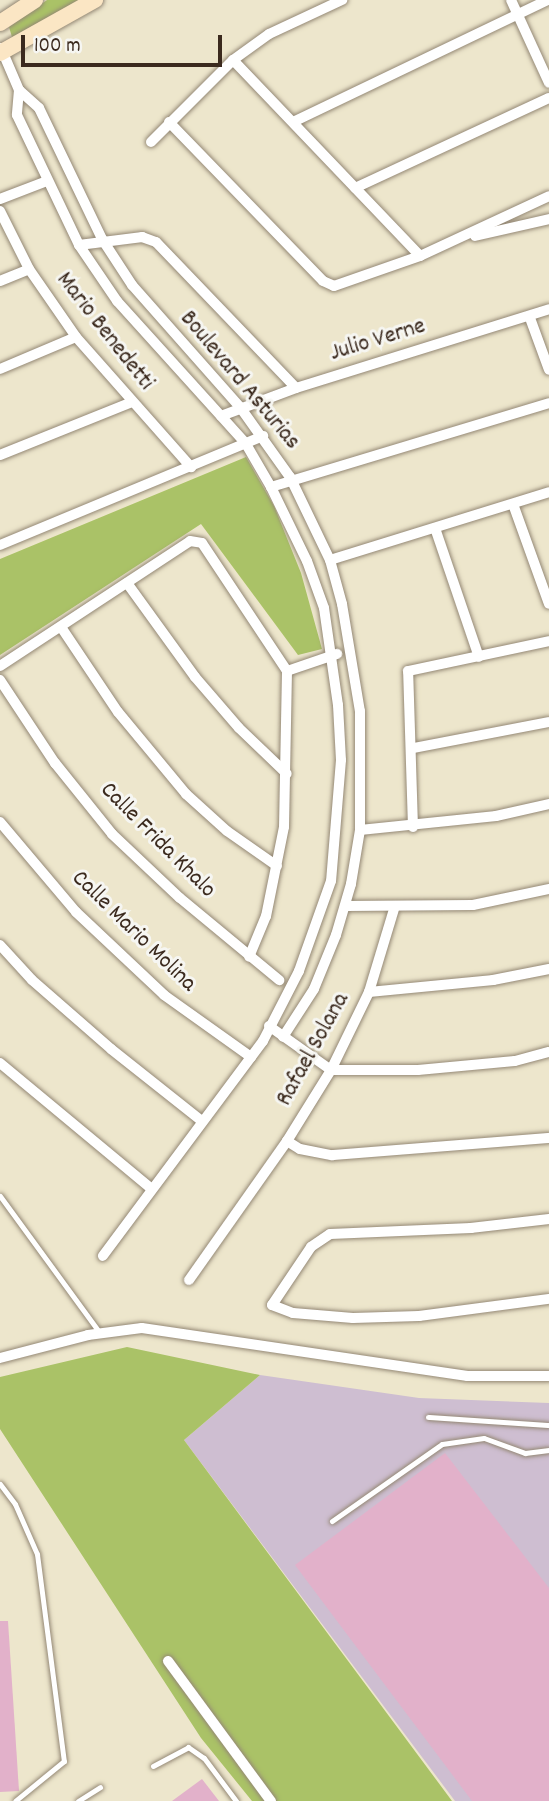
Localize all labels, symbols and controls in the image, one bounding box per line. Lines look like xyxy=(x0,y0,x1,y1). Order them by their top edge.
scale bar xyxy=(24,21,226,65)
text: 100 m xyxy=(34,32,81,62)
street label: Mario Benedetti xyxy=(49,267,159,397)
street label: Boulevard Asturias xyxy=(172,306,306,456)
street label: Julio Verne xyxy=(327,313,429,369)
street label: Calle Frida Khalo xyxy=(93,777,221,905)
street label: Calle Mario Molina xyxy=(65,865,201,999)
street label: Rafael Solana xyxy=(271,988,357,1112)

